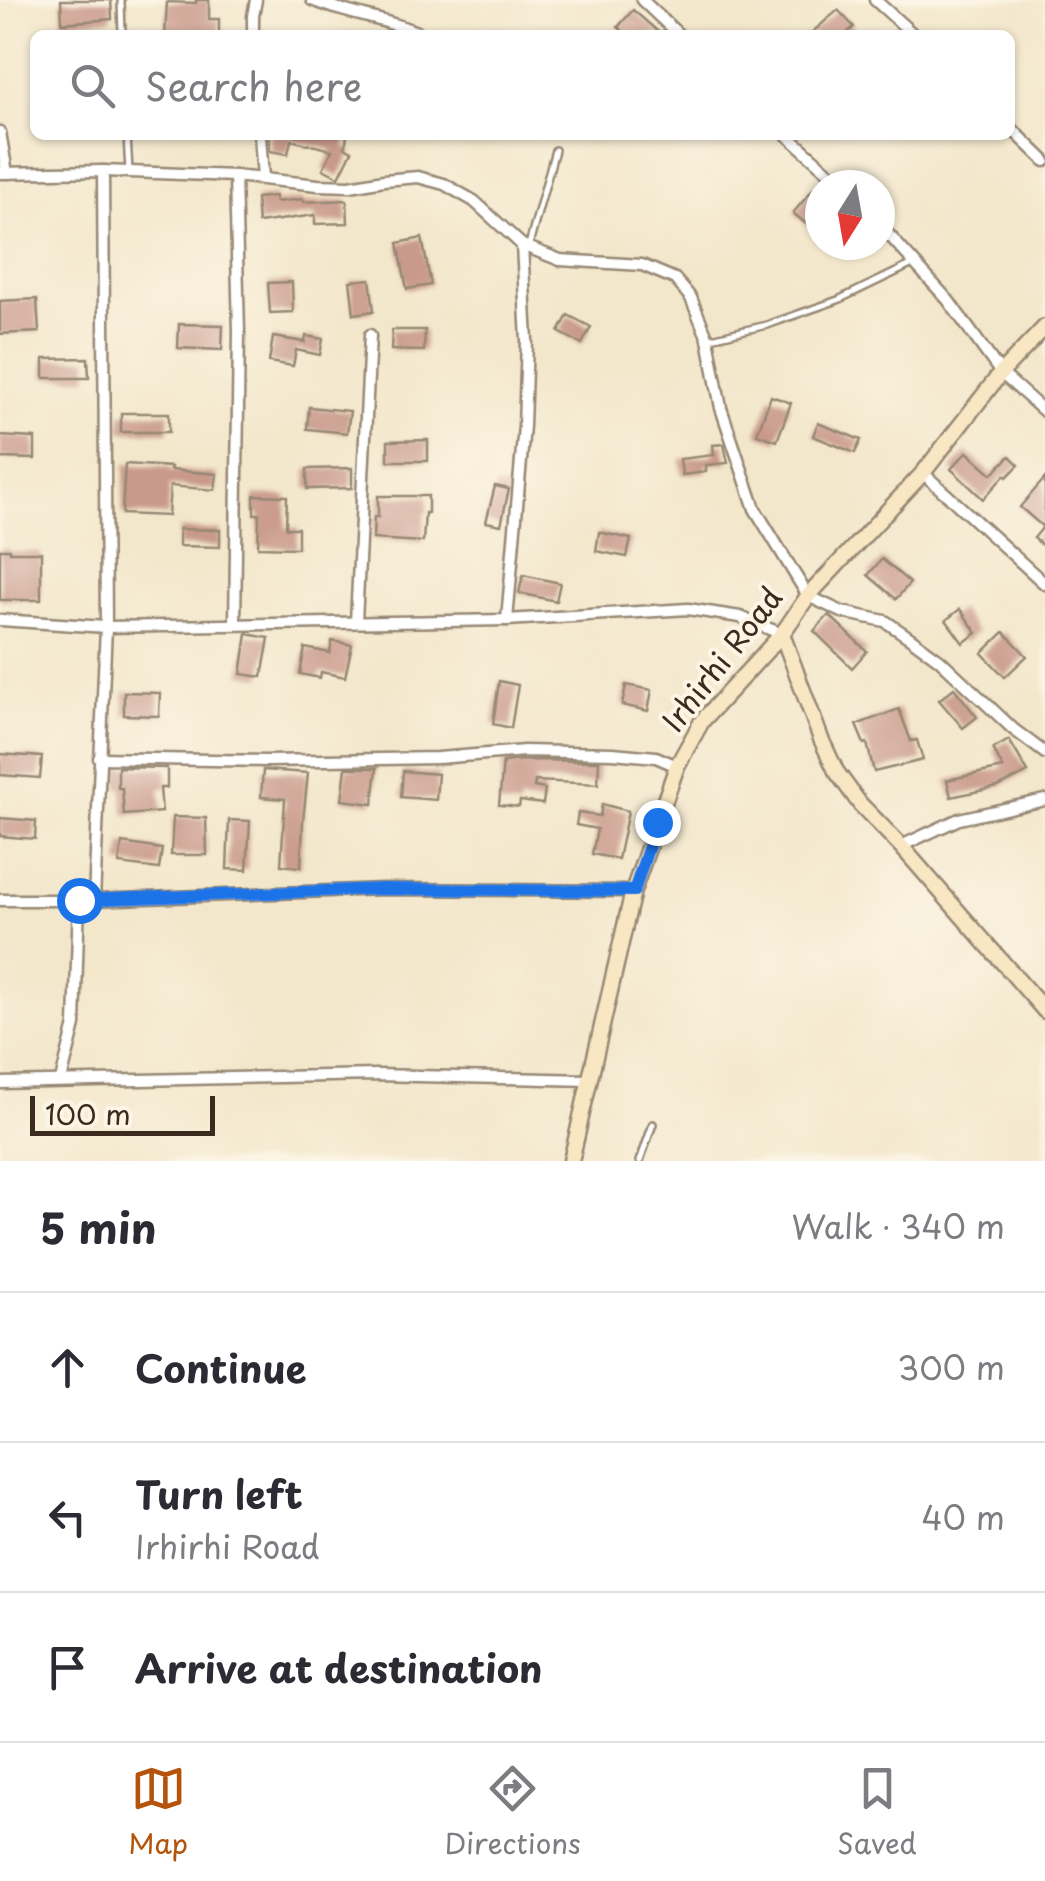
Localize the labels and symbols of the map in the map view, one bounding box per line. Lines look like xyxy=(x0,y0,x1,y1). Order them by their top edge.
north arrow xyxy=(805,170,895,260)
street label: Irhirhi Road xyxy=(650,576,792,741)
route end xyxy=(635,800,681,846)
route start xyxy=(57,878,103,924)
scale bar xyxy=(30,1091,215,1136)

